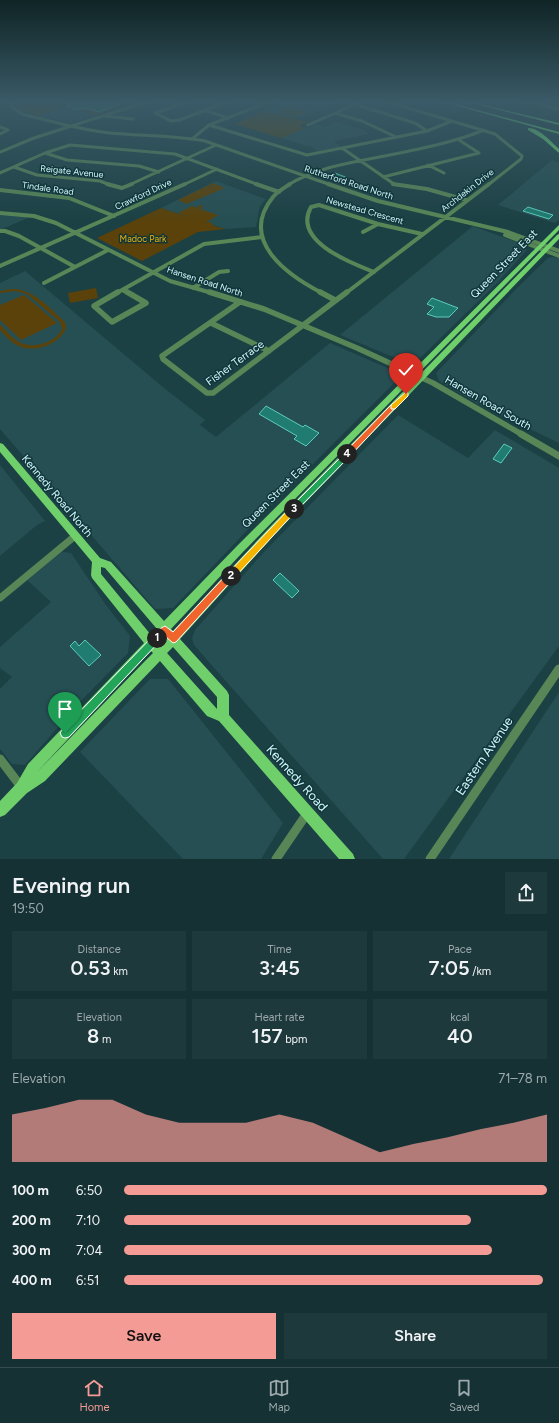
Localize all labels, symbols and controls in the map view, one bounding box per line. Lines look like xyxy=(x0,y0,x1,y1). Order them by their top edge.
street label: Reigate Avenue xyxy=(40,162,104,180)
street label: Rutherford Road North xyxy=(303,162,395,202)
street label: Archdekin Drive xyxy=(439,166,496,214)
street label: Crawford Drive xyxy=(113,176,173,212)
street label: Tindale Road xyxy=(22,179,74,197)
street label: Newstead Crescent xyxy=(325,194,406,227)
street label: Queen Street East xyxy=(468,227,540,301)
park label: Madoc Park xyxy=(120,233,167,244)
street label: Hansen Road North xyxy=(166,264,244,298)
street label: Fisher Terrace xyxy=(203,338,267,388)
pin xyxy=(389,353,423,394)
icon: check xyxy=(395,359,417,381)
street label: Hansen Road South xyxy=(442,373,534,433)
pin: 4 xyxy=(337,444,357,464)
text: 4 xyxy=(344,447,350,460)
street label: Kennedy Road North xyxy=(19,452,95,540)
street label: Queen Street East xyxy=(239,457,313,531)
pin: 3 xyxy=(284,499,304,519)
text: 3 xyxy=(291,502,297,515)
pin: 2 xyxy=(221,566,241,586)
text: 2 xyxy=(228,569,234,582)
pin: 1 xyxy=(147,628,167,648)
text: 1 xyxy=(155,631,159,644)
pin xyxy=(48,692,82,733)
icon: arrive xyxy=(54,698,76,720)
street label: Eastern Avenue xyxy=(452,714,516,798)
street label: Kennedy Road xyxy=(263,742,331,814)
text: Evening run xyxy=(12,872,130,899)
button: share xyxy=(505,872,547,914)
text: 19:50 xyxy=(12,901,44,916)
text: Distance xyxy=(78,943,121,956)
text: Time xyxy=(267,943,291,956)
text: Pace xyxy=(448,943,472,956)
text: 0.53 xyxy=(70,956,111,980)
text: 3:45 xyxy=(259,956,300,980)
text: 7:05 xyxy=(428,956,470,980)
text: km xyxy=(111,965,128,978)
text: /km xyxy=(470,965,491,978)
text: Elevation xyxy=(77,1011,122,1024)
text: Heart rate xyxy=(255,1011,304,1024)
text: kcal xyxy=(450,1011,469,1024)
text: 8 xyxy=(87,1024,99,1048)
text: 157 xyxy=(252,1024,282,1048)
text: 40 xyxy=(447,1024,473,1048)
text: m xyxy=(99,1033,111,1046)
text: bpm xyxy=(282,1033,307,1046)
text: Elevation xyxy=(12,1071,65,1086)
text: 71–78 m xyxy=(498,1071,547,1086)
text: 100 m xyxy=(12,1183,49,1198)
text: 6:50 xyxy=(76,1183,102,1198)
text: 200 m xyxy=(12,1213,51,1228)
text: 7:10 xyxy=(76,1213,100,1228)
text: 300 m xyxy=(12,1243,51,1258)
text: 7:04 xyxy=(76,1243,103,1258)
text: 400 m xyxy=(12,1273,52,1288)
text: 6:51 xyxy=(76,1273,100,1288)
button: Save xyxy=(12,1313,276,1359)
button: Share xyxy=(284,1313,547,1359)
tab: Home xyxy=(79,1377,109,1414)
tab: Map xyxy=(268,1377,290,1414)
tab: Saved xyxy=(449,1377,480,1414)

